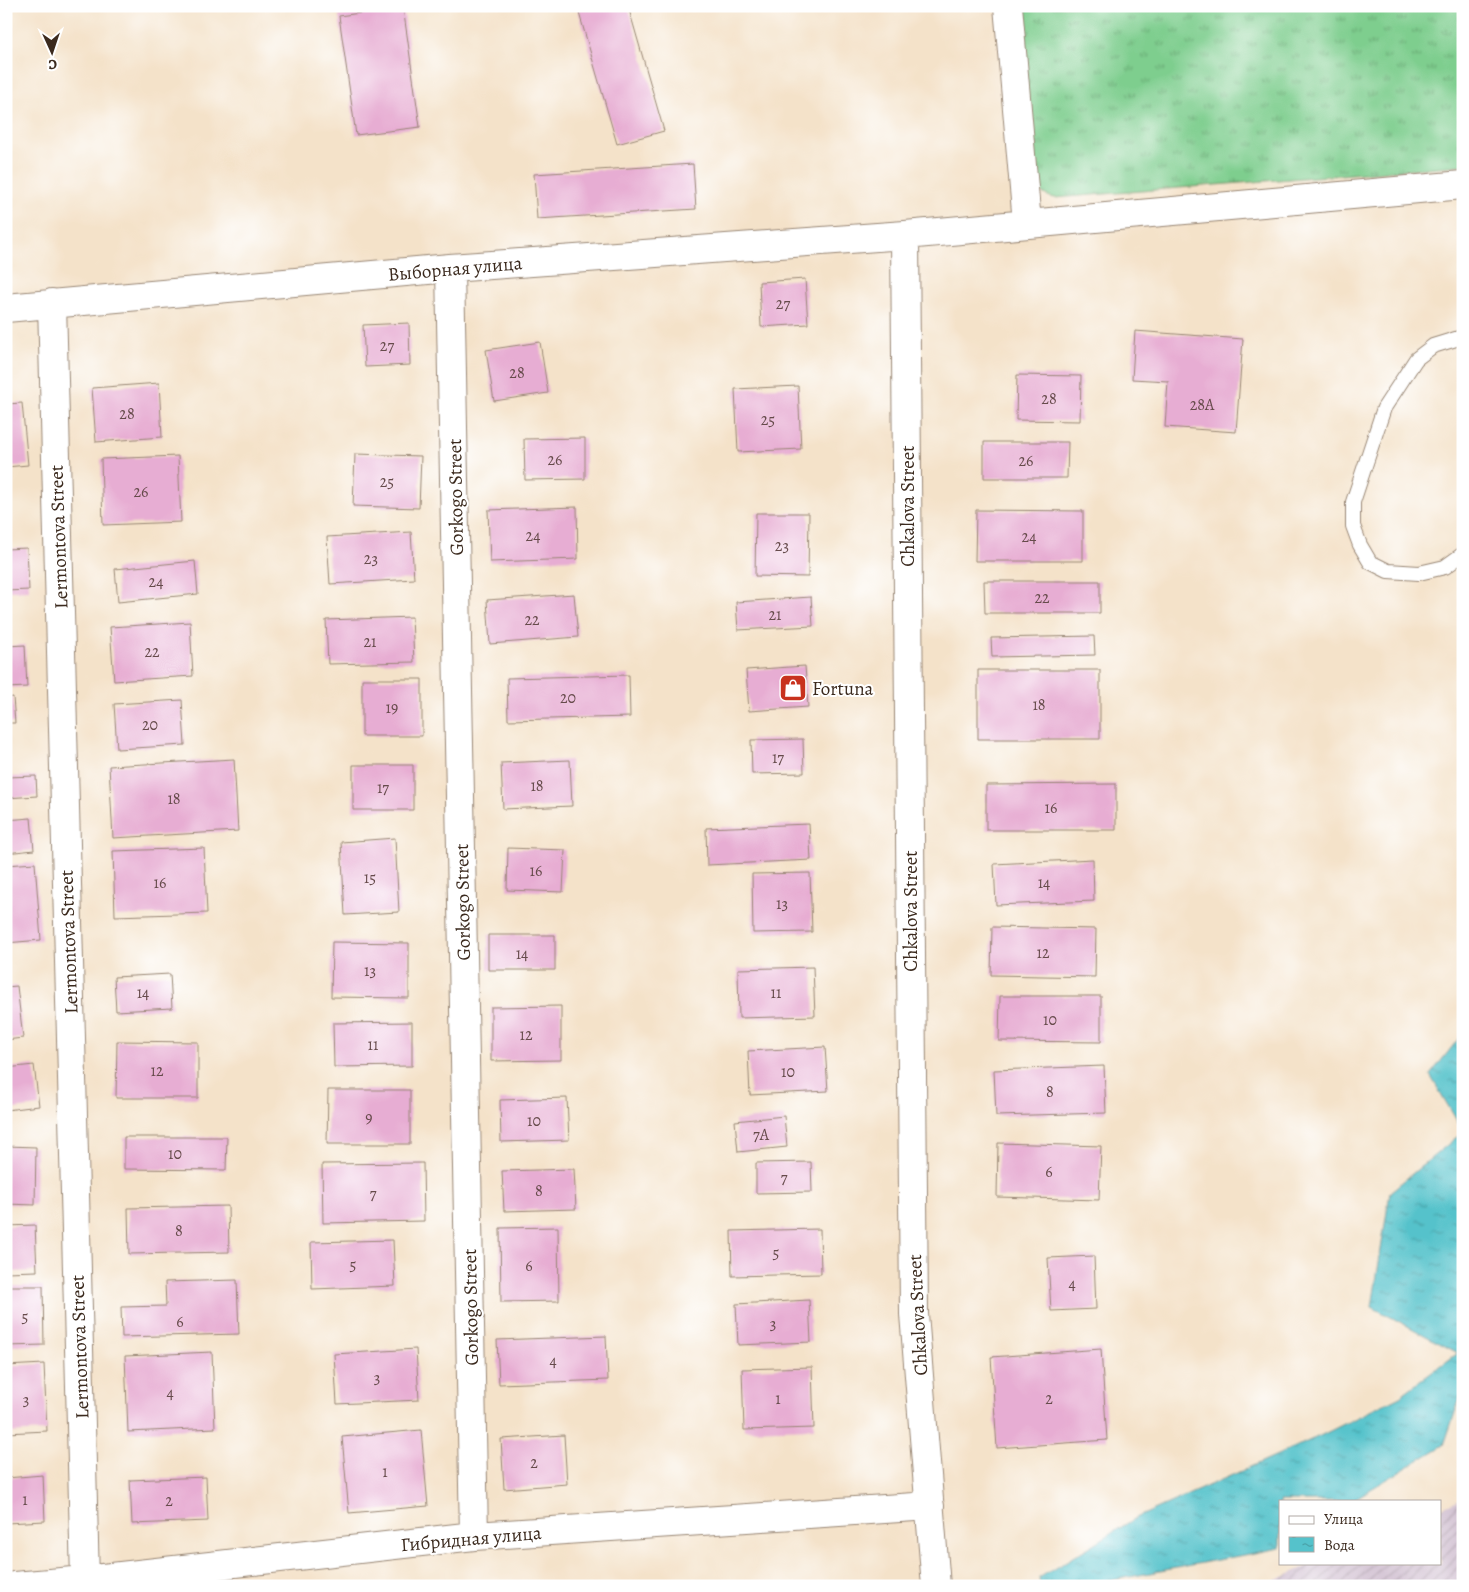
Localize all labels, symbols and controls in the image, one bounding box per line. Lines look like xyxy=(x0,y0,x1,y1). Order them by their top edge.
north arrow xyxy=(28,28,78,78)
text: С xyxy=(47,55,57,74)
street label: Выборная улица xyxy=(387,250,524,288)
house number: 27 xyxy=(776,293,790,315)
house number: 27 xyxy=(380,335,394,357)
house number: 28 xyxy=(509,362,525,384)
house number: 28 xyxy=(1041,388,1057,410)
house number: 28А xyxy=(1190,394,1215,416)
house number: 28 xyxy=(119,403,135,425)
house number: 25 xyxy=(761,409,775,431)
street label: Gorkogo Street xyxy=(442,438,470,556)
street label: Chkalova Street xyxy=(895,445,921,567)
house number: 26 xyxy=(548,449,563,471)
house number: 26 xyxy=(1019,450,1034,472)
street label: Lermontova Street xyxy=(43,465,75,609)
house number: 25 xyxy=(380,471,394,493)
house number: 26 xyxy=(134,481,149,503)
house number: 24 xyxy=(526,525,540,547)
house number: 24 xyxy=(1022,526,1036,548)
house number: 23 xyxy=(775,535,789,557)
house number: 23 xyxy=(364,548,378,570)
house number: 24 xyxy=(149,571,163,593)
house number: 22 xyxy=(1034,587,1050,609)
house number: 21 xyxy=(768,604,782,626)
house number: 22 xyxy=(524,609,540,631)
house number: 21 xyxy=(363,631,377,653)
house number: 22 xyxy=(144,641,160,663)
shop icon: Fortuna xyxy=(778,673,808,703)
place label: Fortuna xyxy=(812,676,874,702)
house number: 20 xyxy=(560,687,576,709)
house number: 18 xyxy=(1032,694,1046,716)
house number: 19 xyxy=(386,697,398,719)
house number: 20 xyxy=(142,714,158,736)
house number: 17 xyxy=(772,747,784,769)
house number: 18 xyxy=(530,775,544,797)
house number: 17 xyxy=(377,777,389,799)
house number: 18 xyxy=(167,788,181,810)
house number: 16 xyxy=(1045,797,1057,819)
street label: Gorkogo Street xyxy=(449,843,477,961)
street label: Chkalova Street xyxy=(898,850,924,972)
house number: 16 xyxy=(530,860,542,882)
house number: 15 xyxy=(364,867,376,889)
street label: Lermontova Street xyxy=(53,870,85,1014)
house number: 16 xyxy=(154,872,166,894)
house number: 14 xyxy=(1038,872,1050,894)
house number: 13 xyxy=(776,893,788,915)
house number: 12 xyxy=(1036,942,1050,964)
house number: 14 xyxy=(516,943,528,965)
house number: 13 xyxy=(364,960,376,982)
house number: 14 xyxy=(137,982,149,1004)
house number: 11 xyxy=(771,982,782,1004)
house number: 10 xyxy=(1043,1009,1057,1031)
house number: 12 xyxy=(519,1024,533,1046)
house number: 11 xyxy=(368,1034,379,1056)
house number: 12 xyxy=(150,1060,164,1082)
house number: 10 xyxy=(781,1061,795,1083)
house number: 8 xyxy=(1046,1081,1054,1103)
house number: 9 xyxy=(365,1107,373,1129)
house number: 10 xyxy=(527,1110,541,1132)
house number: 7А xyxy=(753,1124,770,1146)
house number: 10 xyxy=(168,1143,182,1165)
house number: 6 xyxy=(1045,1161,1053,1183)
house number: 7 xyxy=(781,1167,788,1189)
house number: 8 xyxy=(535,1180,543,1202)
house number: 7 xyxy=(370,1183,377,1205)
house number: 8 xyxy=(175,1220,183,1242)
house number: 5 xyxy=(773,1242,780,1264)
street label: Gorkogo Street xyxy=(457,1248,485,1366)
house number: 5 xyxy=(350,1254,357,1276)
street label: Chkalova Street xyxy=(902,1254,934,1376)
house number: 6 xyxy=(525,1255,533,1277)
house number: 4 xyxy=(1068,1273,1076,1295)
street label: Lermontova Street xyxy=(64,1275,96,1419)
house number: 5 xyxy=(22,1306,29,1328)
house number: 6 xyxy=(176,1311,184,1333)
house number: 3 xyxy=(770,1313,776,1335)
house number: 4 xyxy=(549,1350,557,1372)
house number: 3 xyxy=(374,1367,380,1389)
house number: 4 xyxy=(166,1382,174,1404)
house number: 1 xyxy=(775,1388,781,1410)
house number: 2 xyxy=(1045,1388,1053,1410)
house number: 3 xyxy=(23,1389,29,1411)
house number: 2 xyxy=(530,1452,538,1474)
house number: 1 xyxy=(382,1461,388,1483)
house number: 1 xyxy=(22,1489,28,1511)
house number: 2 xyxy=(165,1490,173,1512)
legend xyxy=(1279,1500,1442,1564)
text: Улица xyxy=(1324,1509,1363,1529)
street label: Гибридная улица xyxy=(400,1520,543,1558)
text: Вода xyxy=(1324,1535,1355,1555)

